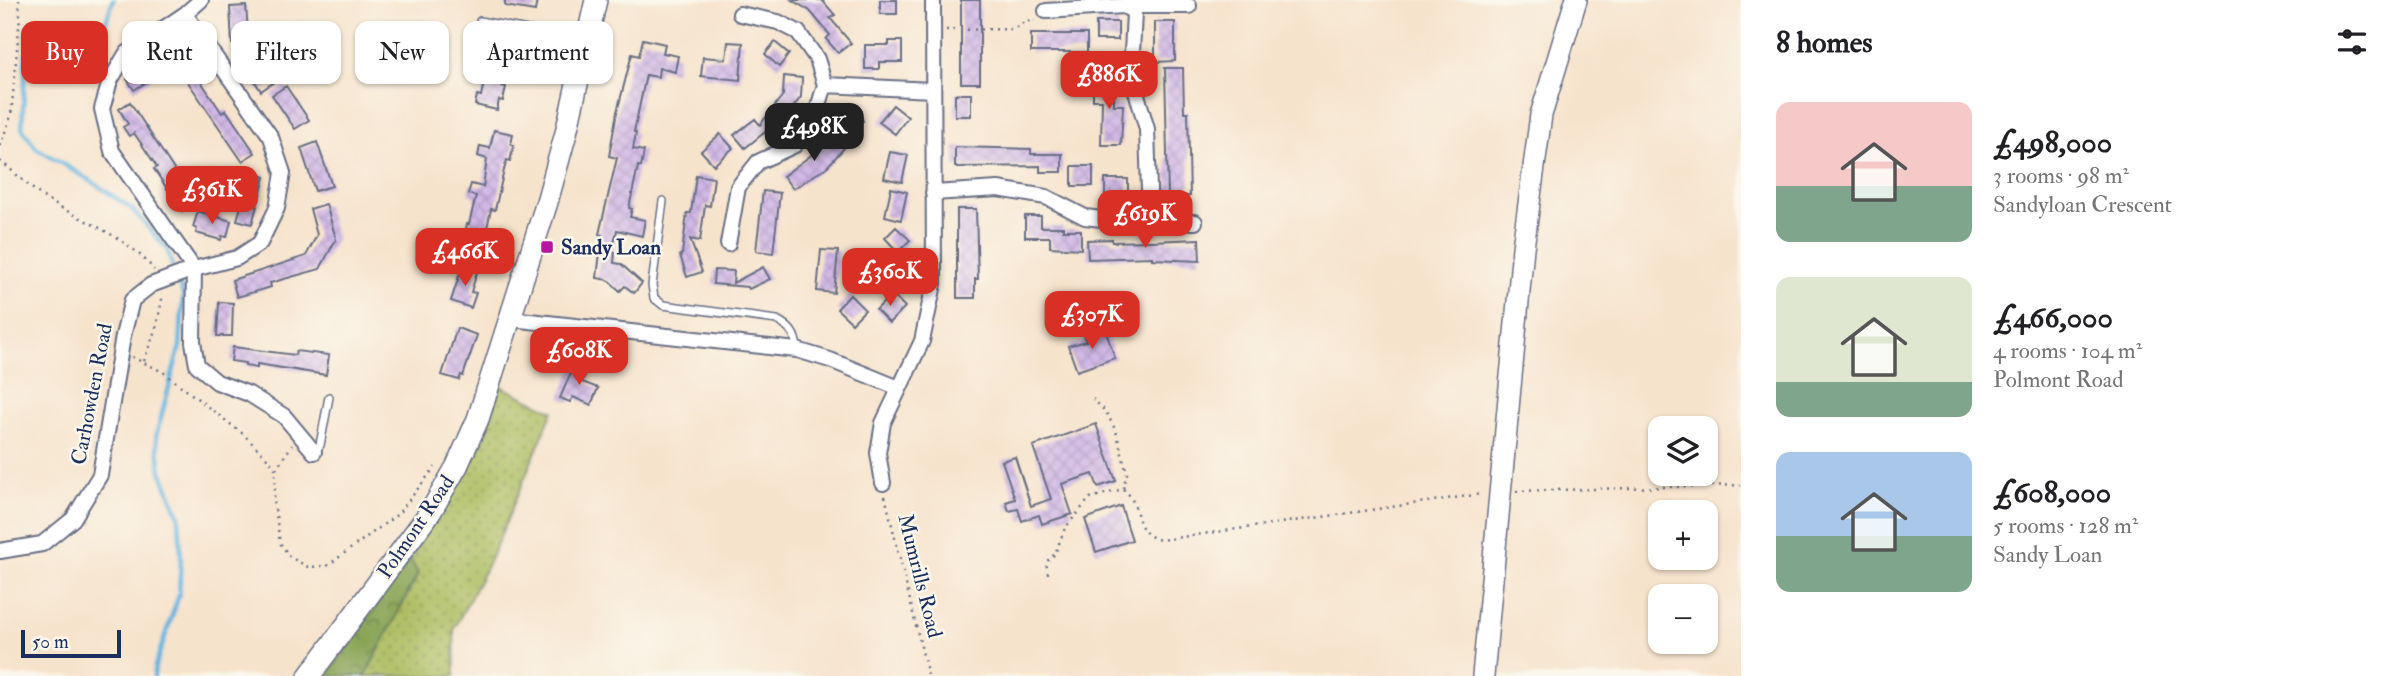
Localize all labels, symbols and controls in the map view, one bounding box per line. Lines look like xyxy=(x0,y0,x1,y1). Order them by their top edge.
chip: Buy xyxy=(21,21,108,84)
chip: Rent xyxy=(122,21,217,84)
chip: Filters xyxy=(231,21,341,84)
chip: New xyxy=(355,21,449,84)
chip: Apartment xyxy=(463,21,613,84)
icon: filters xyxy=(2333,23,2371,61)
text: 8 homes xyxy=(1776,24,1873,61)
pin: £886K xyxy=(1060,52,1158,111)
text: £886K xyxy=(1077,59,1141,88)
pin: £498K xyxy=(765,104,863,163)
text: £498K xyxy=(781,111,847,140)
text: £498,000 xyxy=(1993,124,2112,161)
icon: home xyxy=(1832,130,1916,214)
text: 3 rooms · 98 m² xyxy=(1993,161,2129,190)
pin: £361K xyxy=(163,166,261,226)
text: £361K xyxy=(182,174,242,203)
pin: £619K xyxy=(1096,190,1194,250)
text: Sandyloan Crescent xyxy=(1993,190,2172,219)
text: £619K xyxy=(1114,198,1176,227)
pin: £466K xyxy=(416,229,514,288)
place label: Sandy Loan xyxy=(561,234,661,261)
text: £466K xyxy=(431,236,499,265)
marker: Sandy Loan xyxy=(539,239,555,255)
pin: £360K xyxy=(841,248,939,308)
text: £360K xyxy=(858,256,922,285)
pin: £307K xyxy=(1043,292,1141,351)
text: £307K xyxy=(1061,299,1123,328)
text: £466,000 xyxy=(1993,299,2113,336)
icon: home xyxy=(1832,305,1916,389)
street label: Carhowden Road xyxy=(65,320,119,467)
pin: £608K xyxy=(530,328,628,387)
text: £608K xyxy=(546,335,612,364)
text: 4 rooms · 104 m² xyxy=(1993,336,2142,365)
text: Polmont Road xyxy=(1993,365,2124,394)
map controls xyxy=(1648,416,1718,654)
button: layers xyxy=(1648,416,1718,486)
street label: Polmont Road xyxy=(371,469,461,584)
text: £608,000 xyxy=(1993,474,2111,511)
icon: home xyxy=(1832,480,1916,564)
button: + xyxy=(1648,500,1718,570)
street label: Mumrills Road xyxy=(892,511,949,641)
text: 5 rooms · 128 m² xyxy=(1993,511,2138,540)
text: Sandy Loan xyxy=(1993,540,2102,569)
button: − xyxy=(1648,584,1718,654)
scale bar xyxy=(21,627,121,659)
text: 50 m xyxy=(32,630,69,654)

